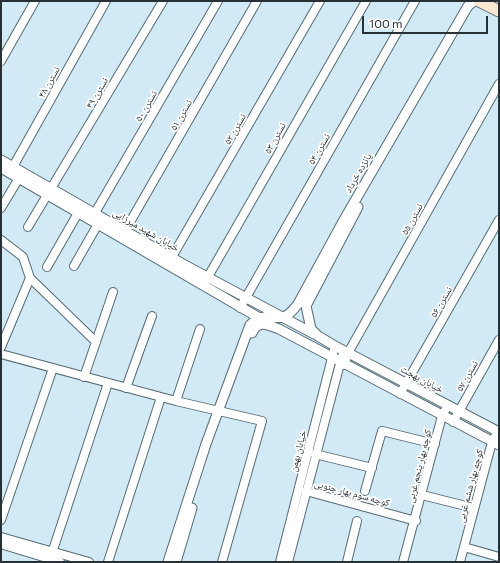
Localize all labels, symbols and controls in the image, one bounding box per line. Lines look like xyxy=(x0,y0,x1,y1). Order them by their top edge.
scale bar xyxy=(364,8,490,34)
text: 100 m xyxy=(369,16,403,30)
street label: نسترن ۴۸ xyxy=(36,64,62,100)
street label: نسترن ۴۹ xyxy=(83,75,111,111)
street label: نسترن ۵۰ xyxy=(132,88,160,124)
street label: نسترن ۵۱ xyxy=(167,97,195,133)
street label: نسترن ۵۲ xyxy=(221,111,249,147)
street label: نسترن ۵۳ xyxy=(262,120,288,156)
street label: نسترن ۵۴ xyxy=(305,131,333,167)
street label: پانزده خرداد xyxy=(342,151,374,195)
street label: نسترن ۵۵ xyxy=(399,201,425,237)
street label: خیابان شهید میرزایی xyxy=(111,206,181,254)
street label: نسترن ۵۶ xyxy=(427,284,455,320)
street label: نسترن ۵۷ xyxy=(453,358,481,394)
street label: خیابان بهجت xyxy=(398,363,446,395)
street label: کوچه بهار پنجم غربی xyxy=(404,428,434,504)
street label: خیابان بهمن xyxy=(287,429,309,473)
street label: کوچه بهار ششم غربی xyxy=(454,448,486,524)
street label: کوچه سوم بهار جنوبی xyxy=(313,477,391,509)

